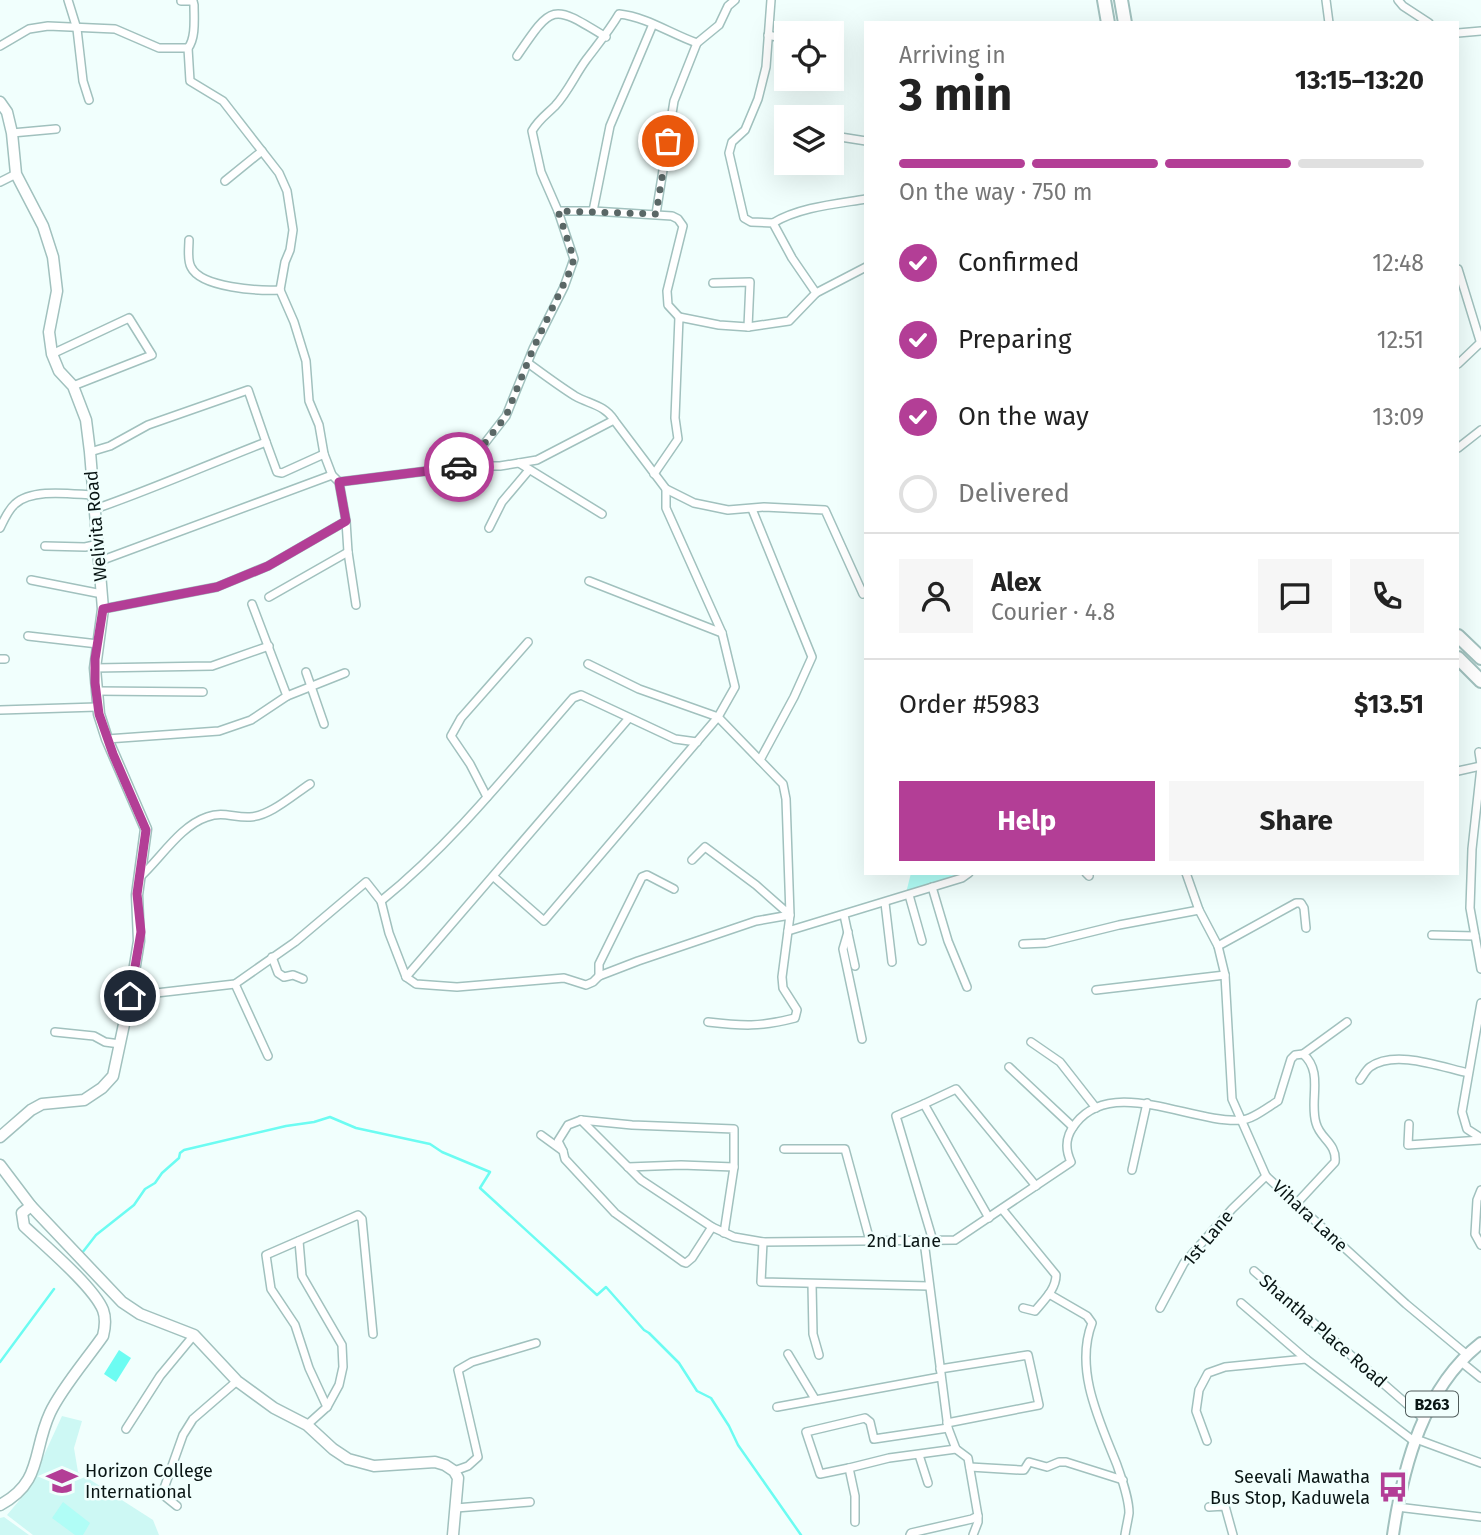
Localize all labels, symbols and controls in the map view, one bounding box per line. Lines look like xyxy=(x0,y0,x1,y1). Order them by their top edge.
map controls xyxy=(774,21,844,175)
button: locate xyxy=(774,21,844,91)
text: Arriving in xyxy=(899,41,1006,69)
text: 13:15–13:20 xyxy=(1295,65,1424,96)
text: 3 min xyxy=(899,67,1012,122)
button: layers xyxy=(774,105,844,175)
pin xyxy=(638,111,698,171)
icon: bag xyxy=(649,122,687,160)
text: On the way · 750 m xyxy=(899,178,1092,206)
icon: check xyxy=(899,244,937,282)
text: Confirmed xyxy=(958,247,1079,278)
text: 12:48 xyxy=(1372,249,1424,277)
icon: check xyxy=(899,321,937,359)
text: Preparing xyxy=(958,324,1071,355)
text: 12:51 xyxy=(1377,326,1424,354)
icon: check xyxy=(899,398,937,436)
text: On the way xyxy=(958,401,1089,432)
text: 13:09 xyxy=(1372,403,1424,431)
courier xyxy=(424,432,494,502)
icon: car xyxy=(440,448,478,486)
street label: Welivita Road xyxy=(80,470,112,582)
text: Delivered xyxy=(958,478,1070,509)
button: person xyxy=(899,559,973,633)
button: chat xyxy=(1258,559,1332,633)
button: phone xyxy=(1350,559,1424,633)
text: Alex xyxy=(991,567,1041,598)
text: Courier · 4.8 xyxy=(991,598,1115,626)
text: Order #5983 xyxy=(899,689,1040,720)
text: $13.51 xyxy=(1354,689,1424,720)
button: Help xyxy=(899,781,1155,861)
button: Share xyxy=(1169,781,1424,861)
pin xyxy=(100,966,160,1026)
icon: home xyxy=(111,977,149,1015)
street label: Vihara Lane xyxy=(1268,1175,1352,1257)
street label: 1st Lane xyxy=(1178,1205,1238,1271)
street label: 2nd Lane xyxy=(867,1230,941,1252)
street label: Shantha Place Road xyxy=(1255,1270,1391,1392)
road number: B263 xyxy=(1406,1392,1458,1416)
place label: Horizon College International xyxy=(85,1460,213,1503)
school or university icon: Horizon College International xyxy=(45,1464,79,1498)
place label: Seevali Mawatha Bus Stop, Kaduwela xyxy=(1210,1466,1370,1509)
bus stop icon: Seevali Mawatha Bus Stop, Kaduwela xyxy=(1376,1470,1410,1504)

